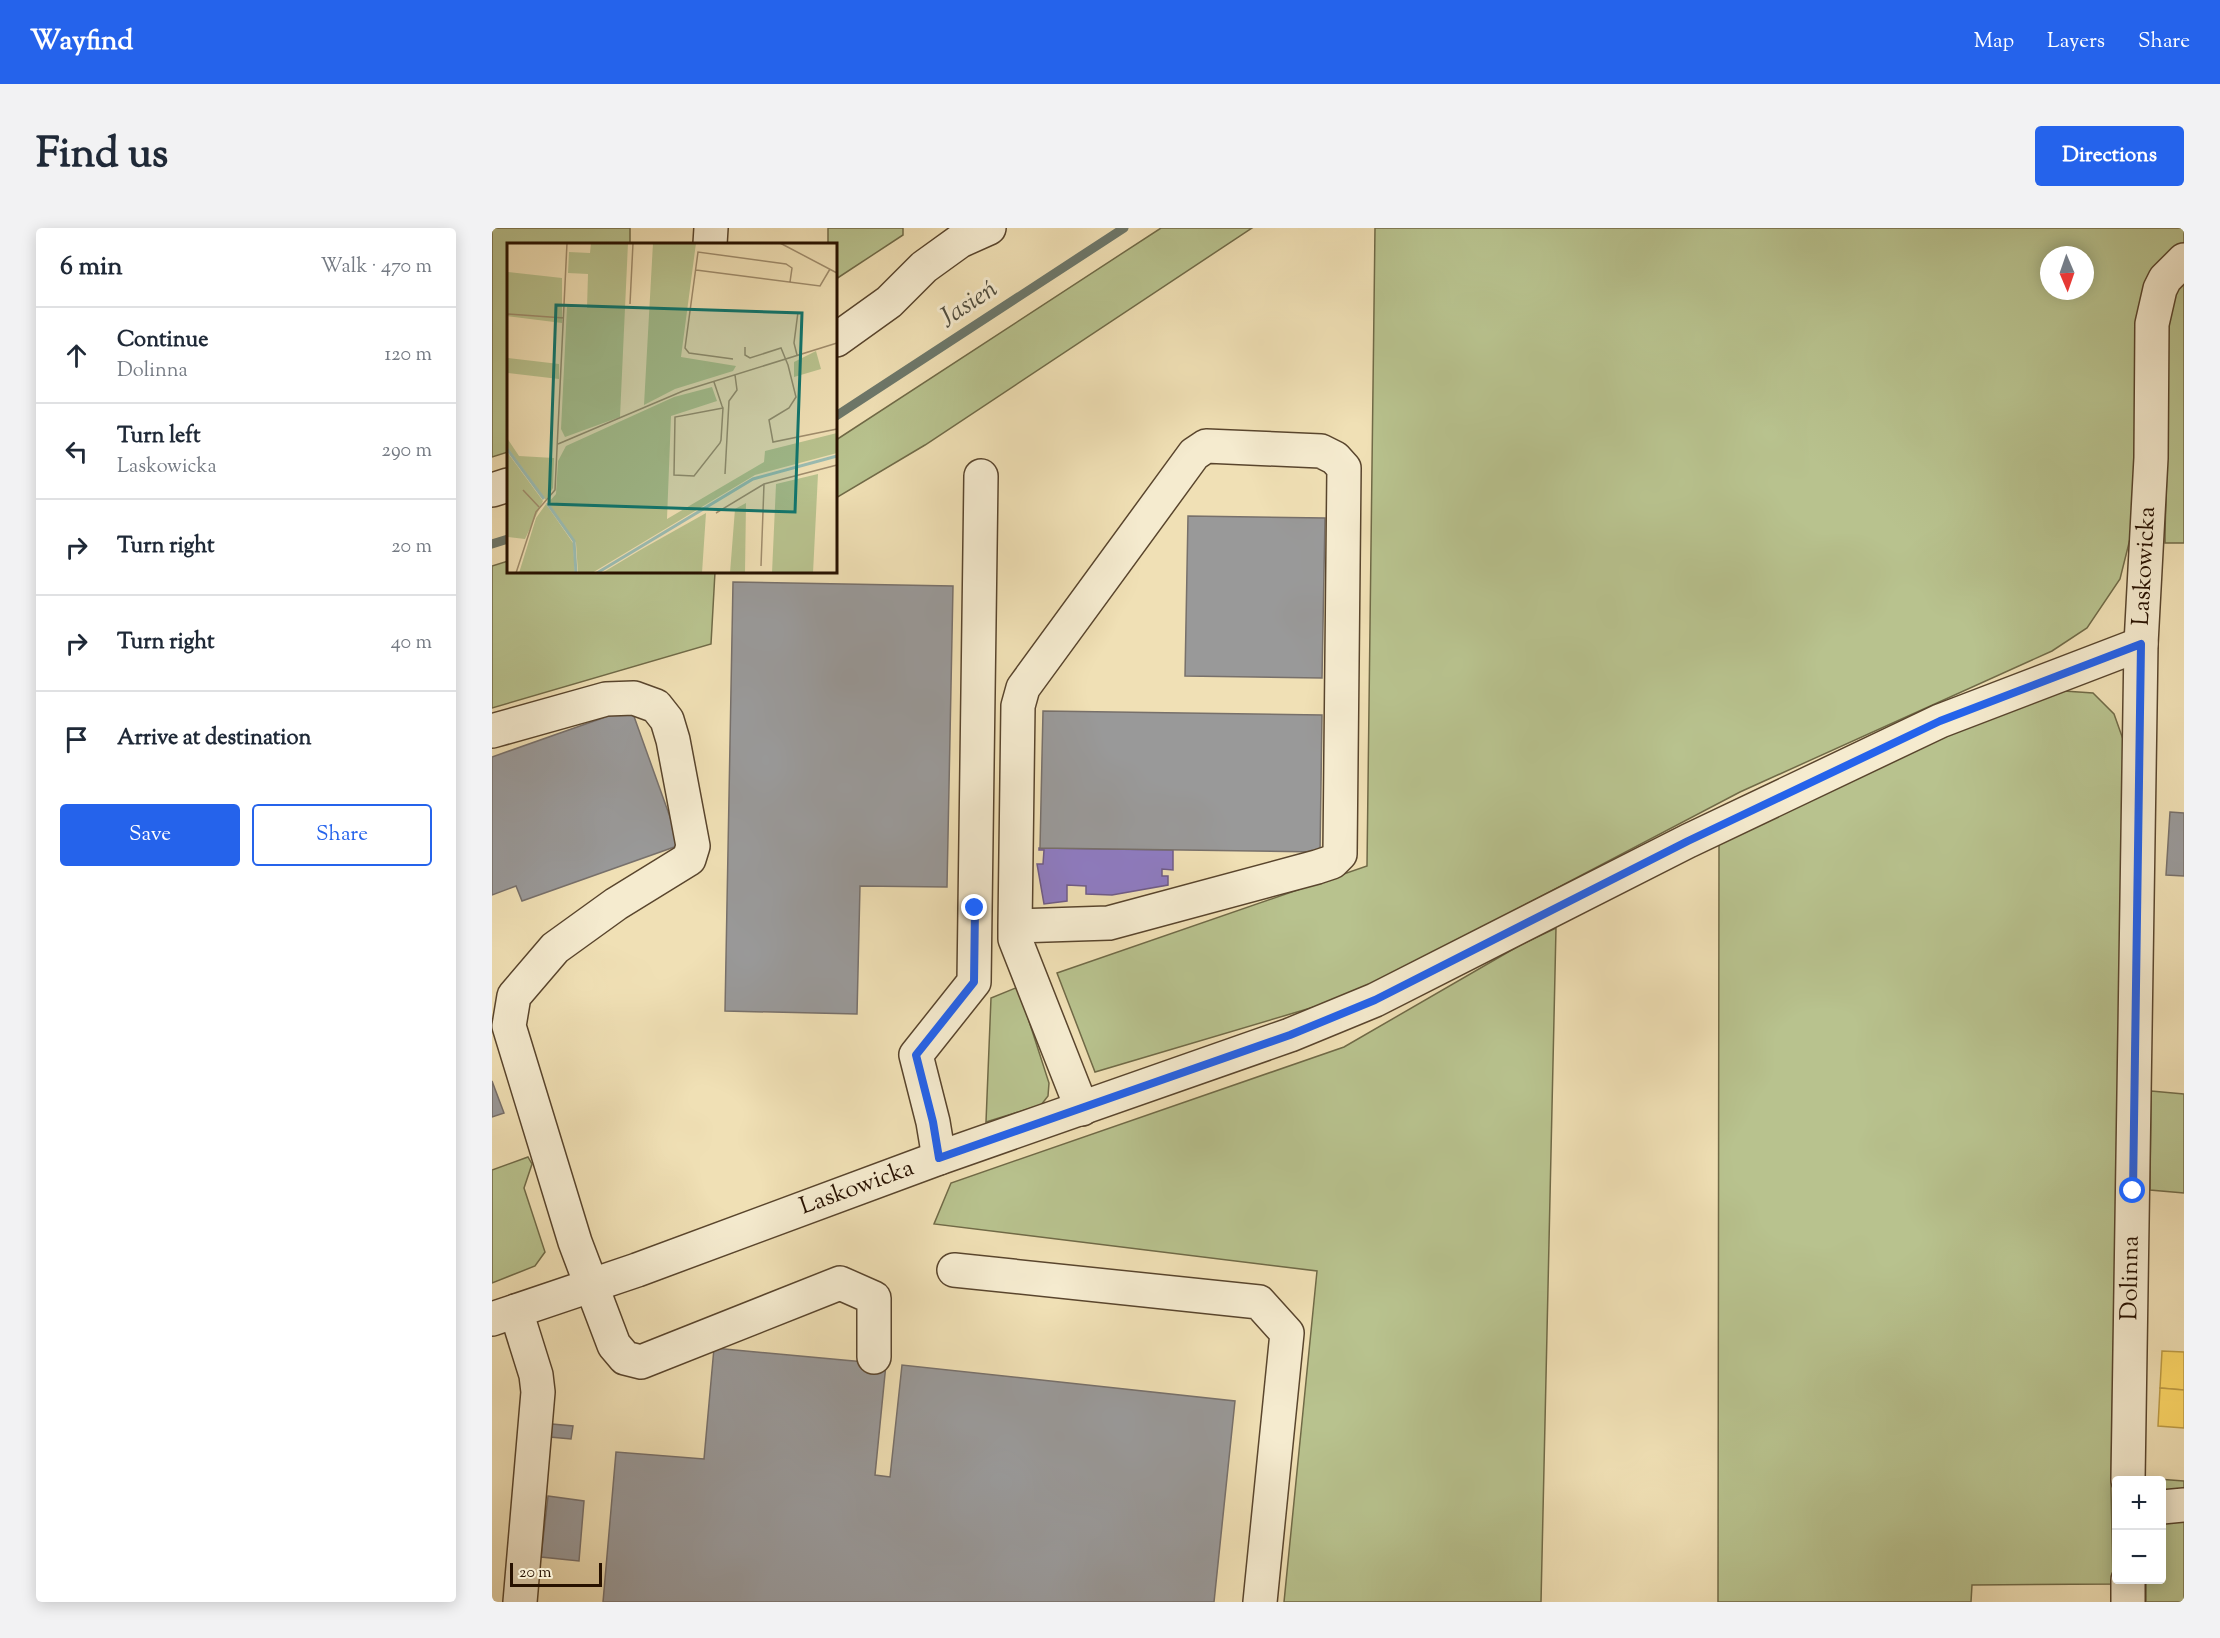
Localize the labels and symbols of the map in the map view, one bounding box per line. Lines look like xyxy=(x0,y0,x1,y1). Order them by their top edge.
inset map xyxy=(507,243,837,573)
north arrow xyxy=(2040,246,2094,300)
water label: Jasień xyxy=(932,271,1005,337)
street label: Laskowicka xyxy=(2125,505,2165,627)
route end xyxy=(961,894,987,920)
street label: Laskowicka xyxy=(795,1152,919,1224)
route start xyxy=(2119,1177,2145,1203)
street label: Dolinna xyxy=(2113,1235,2149,1321)
scale bar xyxy=(510,1560,602,1588)

